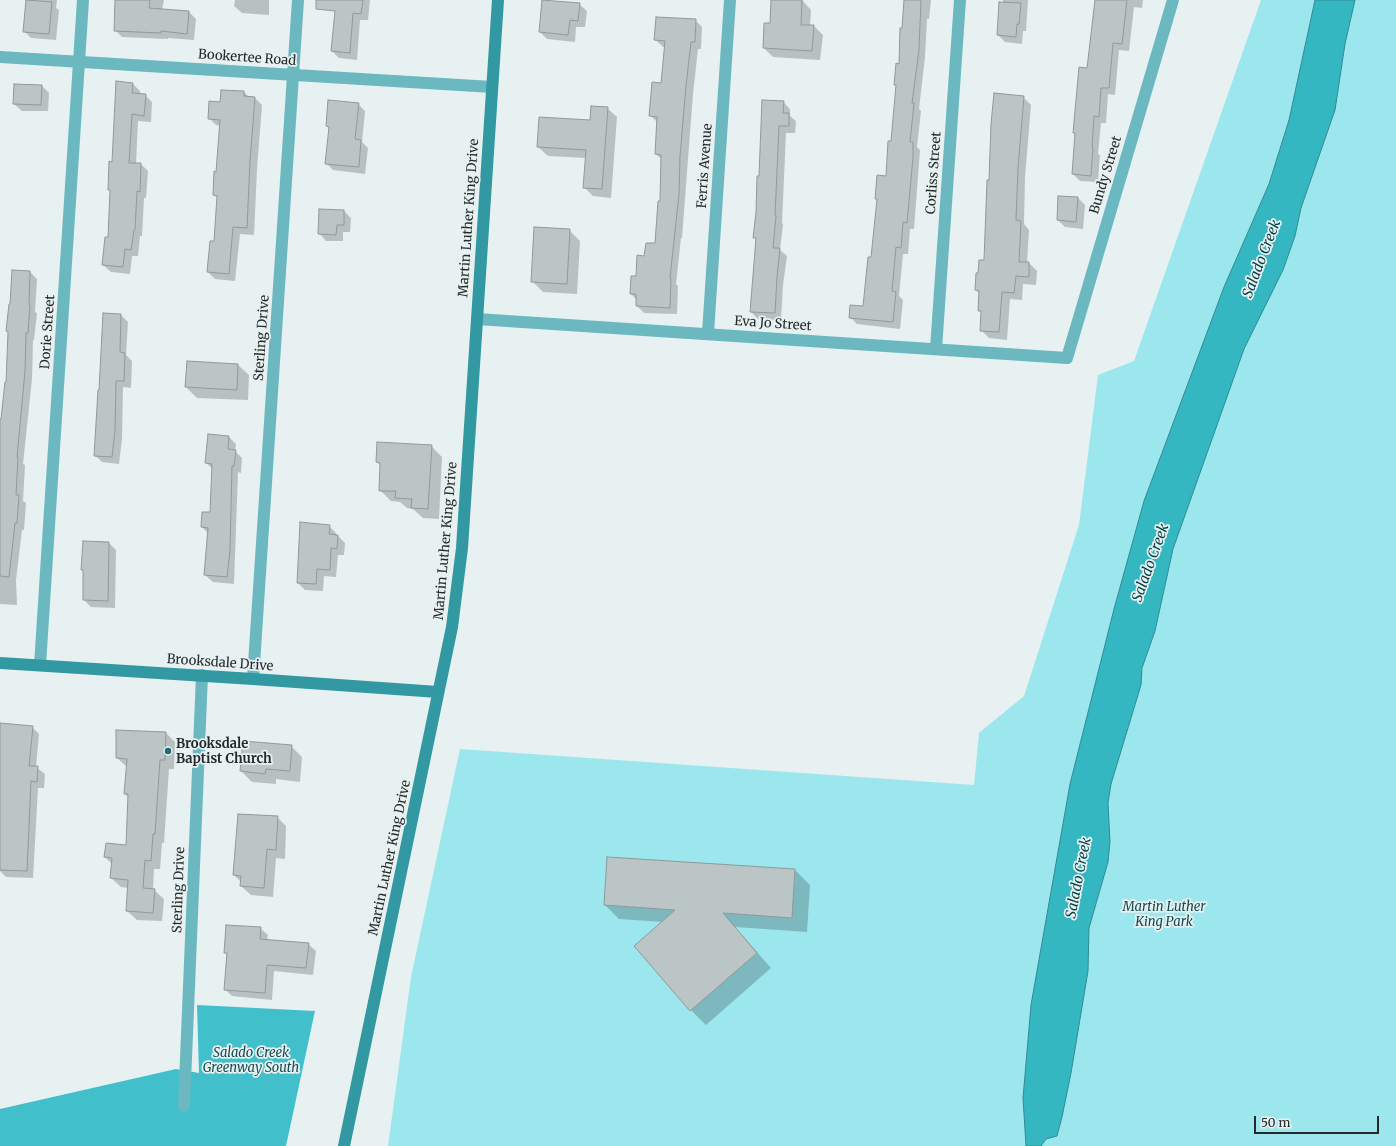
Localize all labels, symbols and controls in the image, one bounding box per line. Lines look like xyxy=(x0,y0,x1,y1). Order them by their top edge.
street label: Bookertee Road xyxy=(197,47,297,69)
street label: Ferris Avenue xyxy=(694,123,716,209)
street label: Corliss Street xyxy=(923,131,945,215)
street label: Bundy Street xyxy=(1087,134,1125,216)
street label: Martin Luther King Drive xyxy=(456,138,482,298)
water label: Salado Creek xyxy=(1239,218,1285,300)
street label: Dorie Street xyxy=(38,294,58,370)
street label: Sterling Drive xyxy=(251,294,273,382)
street label: Eva Jo Street xyxy=(734,314,812,334)
street label: Martin Luther King Drive xyxy=(431,461,461,621)
water label: Salado Creek xyxy=(1129,522,1173,604)
street label: Brooksdale Drive xyxy=(166,651,274,675)
place label: Brooksdale Baptist Church xyxy=(176,736,272,767)
marker: Brooksdale Baptist Church xyxy=(163,746,173,756)
street label: Martin Luther King Drive xyxy=(366,779,414,937)
water label: Salado Creek xyxy=(1063,836,1095,920)
street label: Sterling Drive xyxy=(170,847,188,933)
park label: Martin Luther King Park xyxy=(1123,899,1205,930)
park label: Salado Creek Greenway South xyxy=(203,1045,299,1076)
scale bar xyxy=(1256,1108,1381,1134)
text: 50 m xyxy=(1261,1115,1290,1130)

